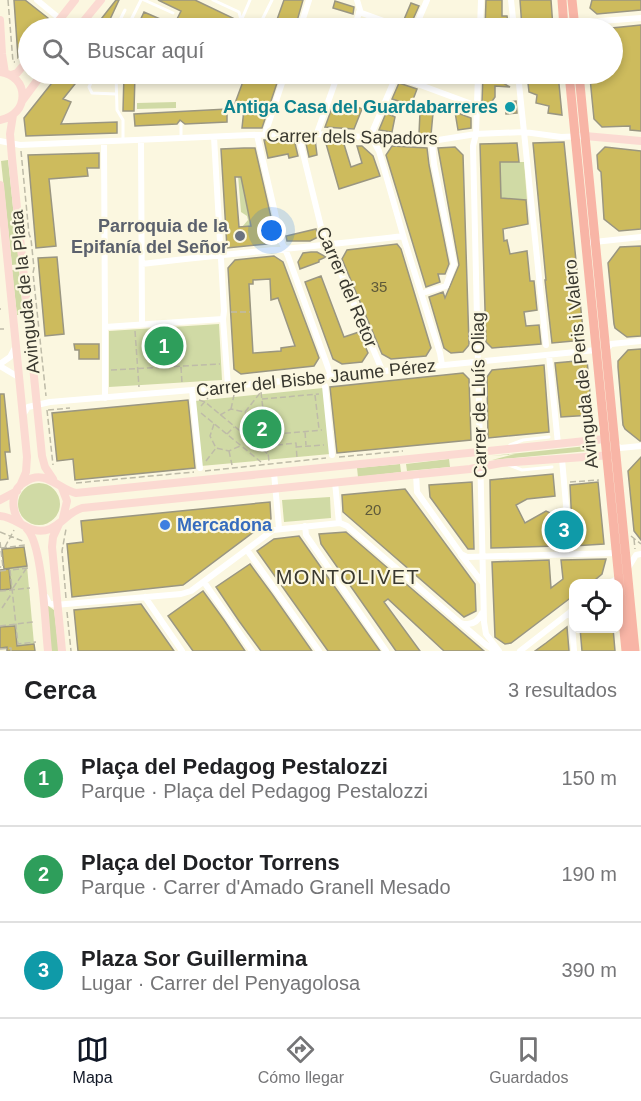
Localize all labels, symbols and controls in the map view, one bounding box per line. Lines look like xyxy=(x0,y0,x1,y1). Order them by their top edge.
search box xyxy=(18,18,623,84)
icon: search xyxy=(39,35,72,68)
text: Buscar aquí xyxy=(87,38,204,63)
place label: Antiga Casa del Guardabarreres xyxy=(223,97,498,117)
marker: Antiga Casa del Guardabarreres xyxy=(503,100,517,114)
street label: Carrer dels Sapadors xyxy=(266,126,438,148)
street label: Avinguda de la Plata xyxy=(6,208,44,375)
place label: Parroquia de la Epifanía del Señor xyxy=(71,216,229,257)
your location xyxy=(257,216,286,245)
street label: Carrer del Retor xyxy=(313,224,381,350)
marker: Parroquia de la Epifanía del Señor xyxy=(233,229,247,243)
street label: Avinguda de Peris i Valero xyxy=(560,258,602,470)
house number: 35 xyxy=(371,278,387,295)
street label: Carrer de Lluís Oliag xyxy=(468,312,490,478)
pin: 1 xyxy=(144,324,184,368)
street label: Carrer del Bisbe Jaume Pérez xyxy=(195,355,437,401)
pin: 2 xyxy=(242,406,282,452)
house number: 20 xyxy=(365,501,381,518)
pin: 3 xyxy=(544,508,584,552)
place label: Mercadona xyxy=(177,515,273,535)
marker: Mercadona xyxy=(158,518,172,532)
district label: MONTOLIVET xyxy=(276,566,420,588)
map controls xyxy=(569,579,623,633)
button: locate xyxy=(569,579,623,633)
text: Cerca xyxy=(24,675,96,705)
text: 3 resultados xyxy=(508,679,617,701)
text: Plaça del Pedagog Pestalozzi xyxy=(81,754,388,779)
text: 1 xyxy=(38,767,49,789)
text: 150 m xyxy=(561,767,617,789)
text: Parque · Plaça del Pedagog Pestalozzi xyxy=(81,780,428,802)
text: Plaça del Doctor Torrens xyxy=(81,850,340,875)
text: 2 xyxy=(38,863,49,885)
text: 190 m xyxy=(561,863,617,885)
text: Parque · Carrer d'Amado Granell Mesado xyxy=(81,876,451,898)
text: Plaza Sor Guillermina xyxy=(81,946,307,971)
text: 3 xyxy=(38,959,49,981)
text: 390 m xyxy=(561,959,617,981)
text: Lugar · Carrer del Penyagolosa xyxy=(81,972,360,994)
tab: Mapa xyxy=(73,1033,113,1087)
tab: Cómo llegar xyxy=(258,1033,344,1087)
tab: Guardados xyxy=(489,1033,568,1087)

